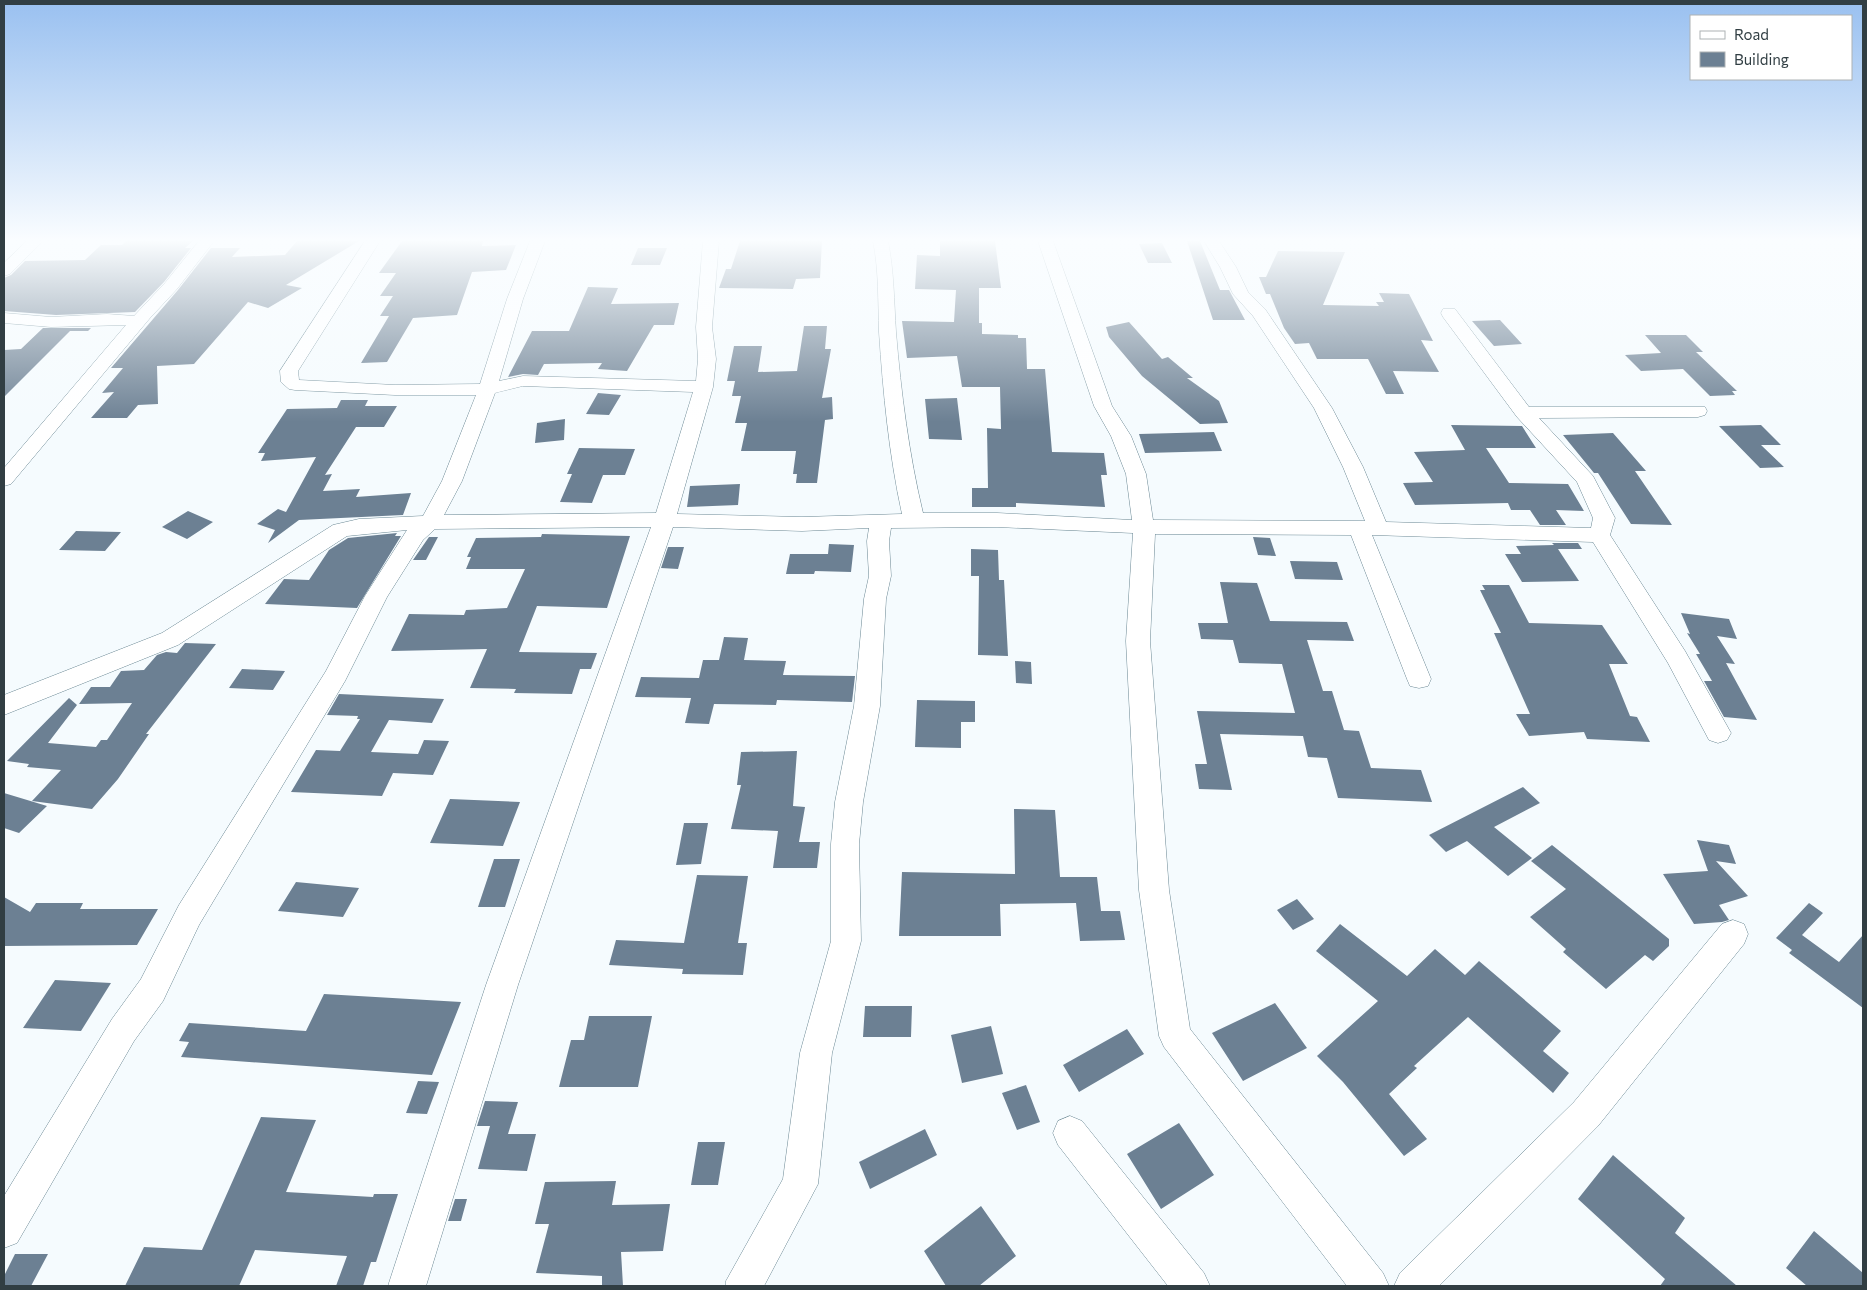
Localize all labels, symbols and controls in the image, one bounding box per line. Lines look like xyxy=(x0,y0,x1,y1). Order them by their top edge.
legend xyxy=(1690,15,1852,80)
text: Road xyxy=(1734,25,1769,43)
text: Building xyxy=(1734,50,1789,68)

